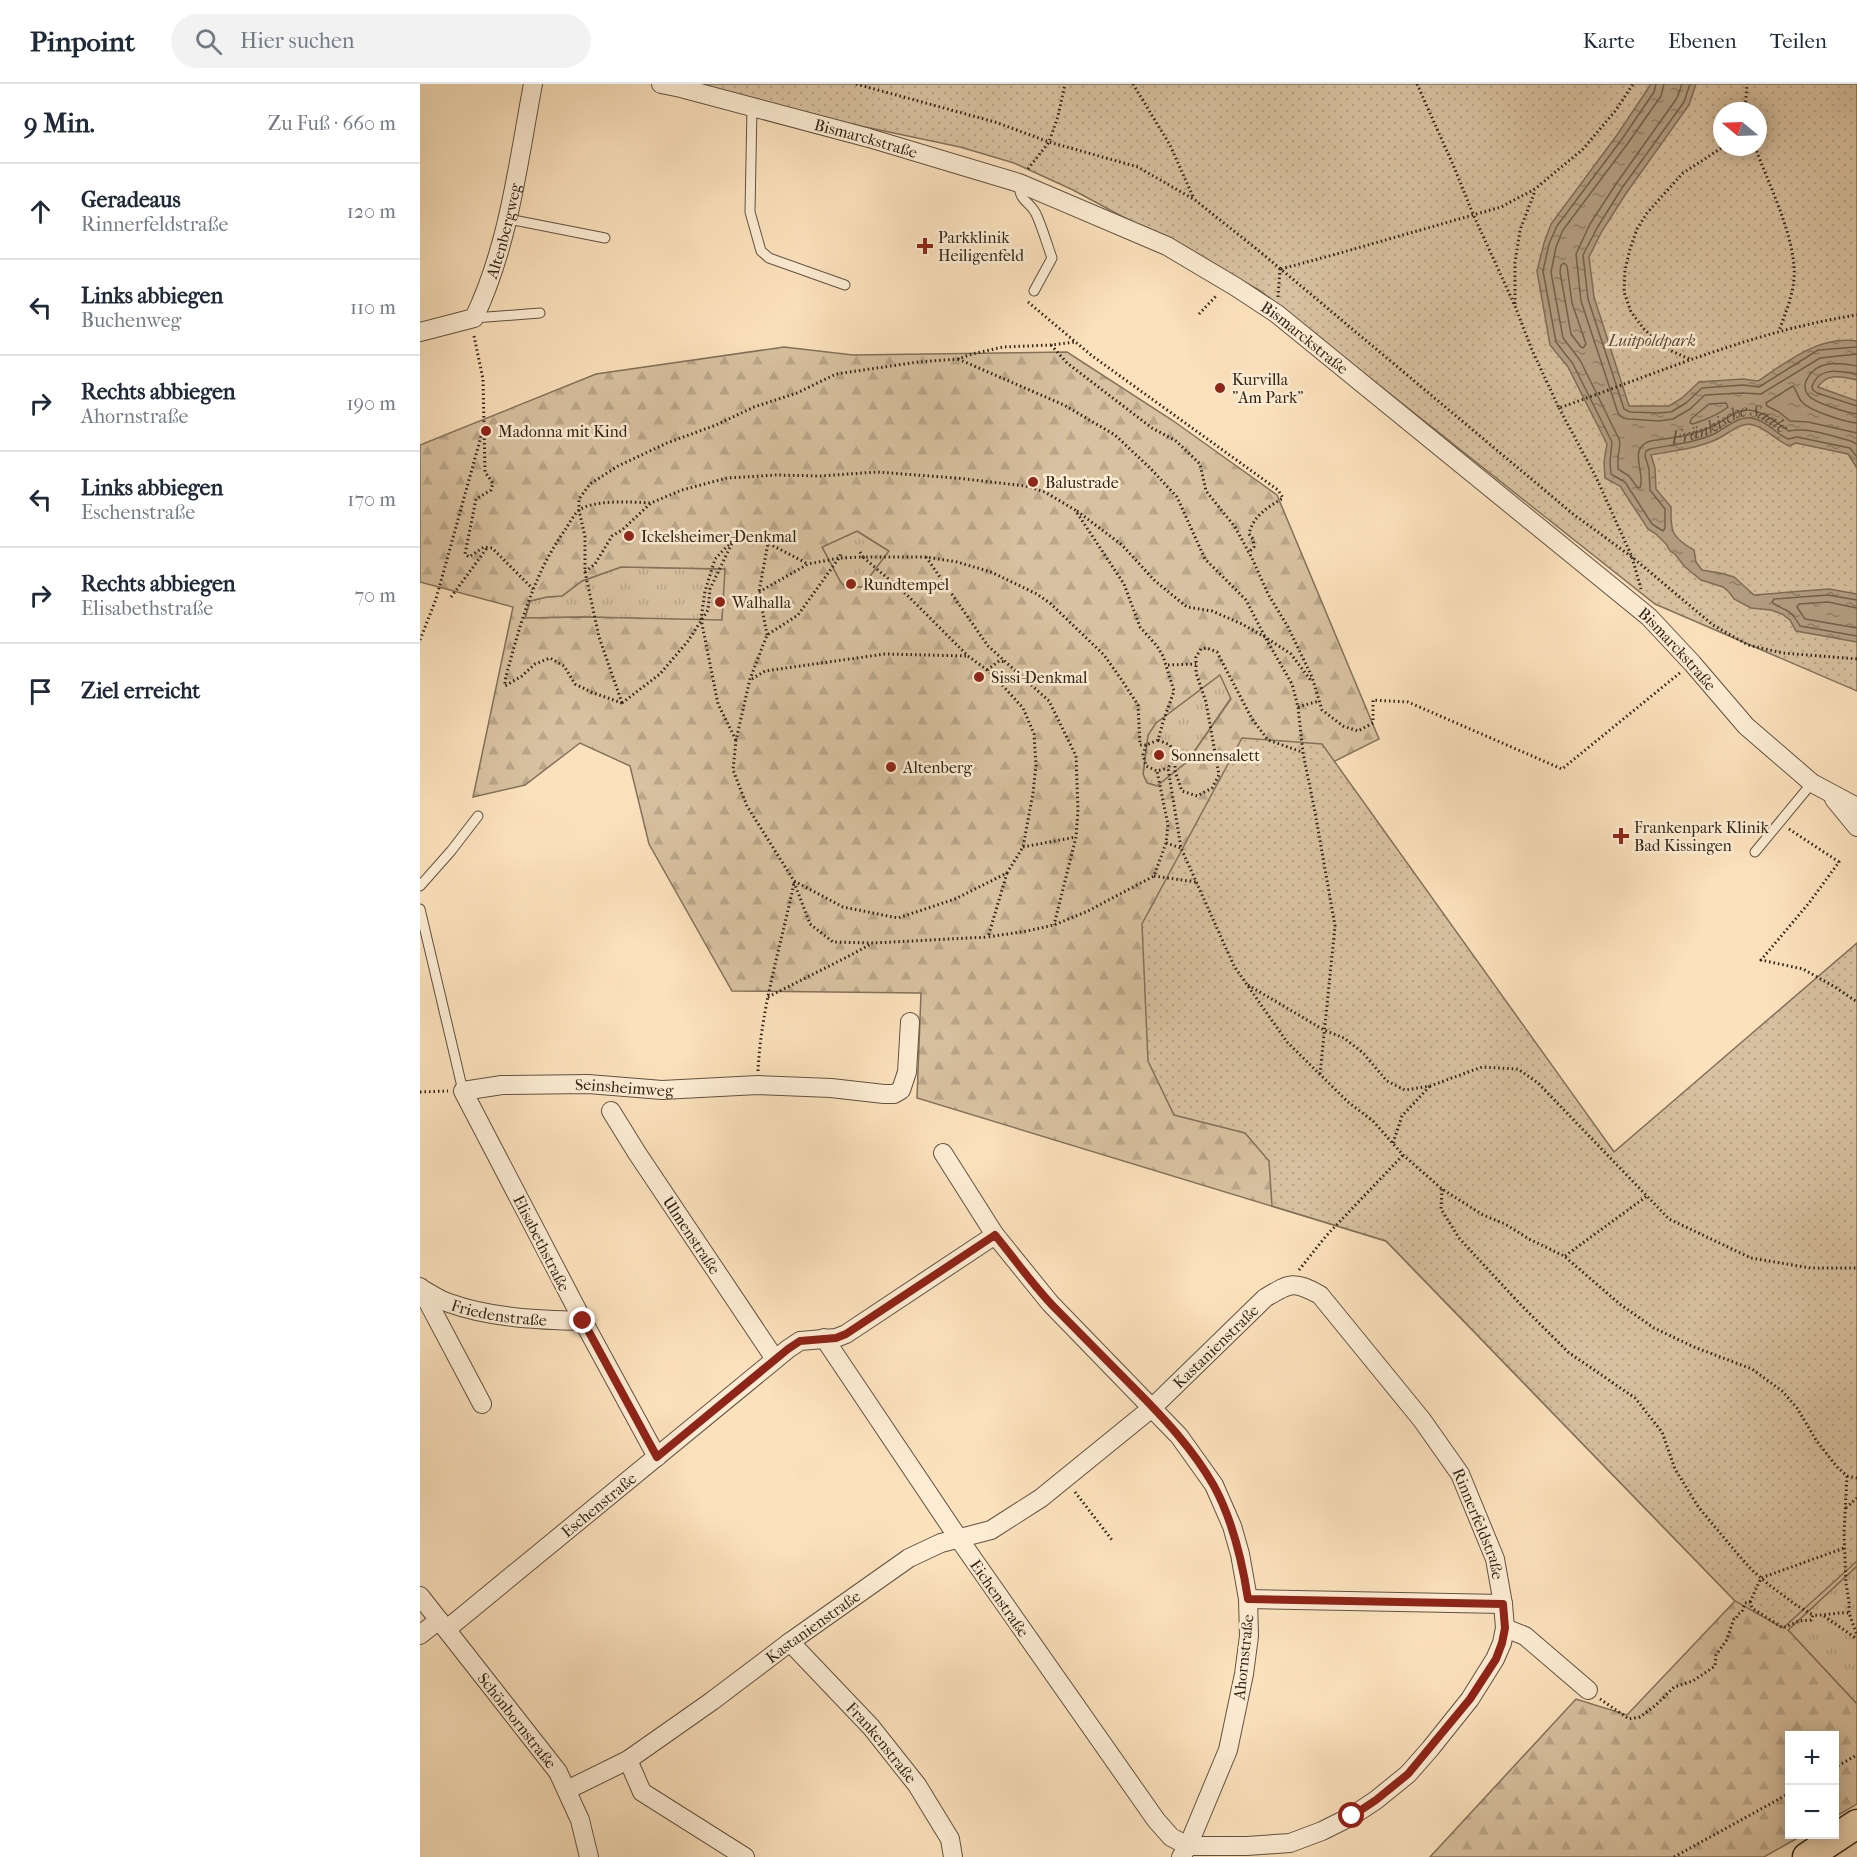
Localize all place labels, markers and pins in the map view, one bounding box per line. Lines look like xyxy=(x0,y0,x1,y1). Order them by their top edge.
place label: Parkklinik Heiligenfeld xyxy=(938,228,1024,265)
marker: Parkklinik Heiligenfeld xyxy=(916,237,934,255)
place label: Kurvilla "Am Park" xyxy=(1232,370,1303,407)
marker: Kurvilla "Am Park" xyxy=(1213,381,1227,395)
place label: Madonna mit Kind xyxy=(498,422,628,441)
marker: Madonna mit Kind xyxy=(479,424,493,438)
place label: Balustrade xyxy=(1045,473,1119,492)
marker: Balustrade xyxy=(1026,475,1040,489)
place label: Ickelsheimer-Denkmal xyxy=(641,527,797,546)
marker: Ickelsheimer-Denkmal xyxy=(622,529,636,543)
place label: Rundtempel xyxy=(863,575,950,594)
marker: Rundtempel xyxy=(844,577,858,591)
place label: Walhalla xyxy=(731,593,792,612)
marker: Walhalla xyxy=(713,595,727,609)
place label: Sissi-Denkmal xyxy=(991,668,1088,687)
marker: Sissi-Denkmal xyxy=(972,670,986,684)
place label: Sonnensalett xyxy=(1171,746,1260,765)
marker: Sonnensalett xyxy=(1152,748,1166,762)
place label: Altenberg xyxy=(902,758,973,777)
marker: Altenberg xyxy=(884,760,898,774)
place label: Frankenpark Klinik Bad Kissingen xyxy=(1634,818,1769,855)
marker: Frankenpark Klinik Bad Kissingen xyxy=(1612,827,1630,845)

